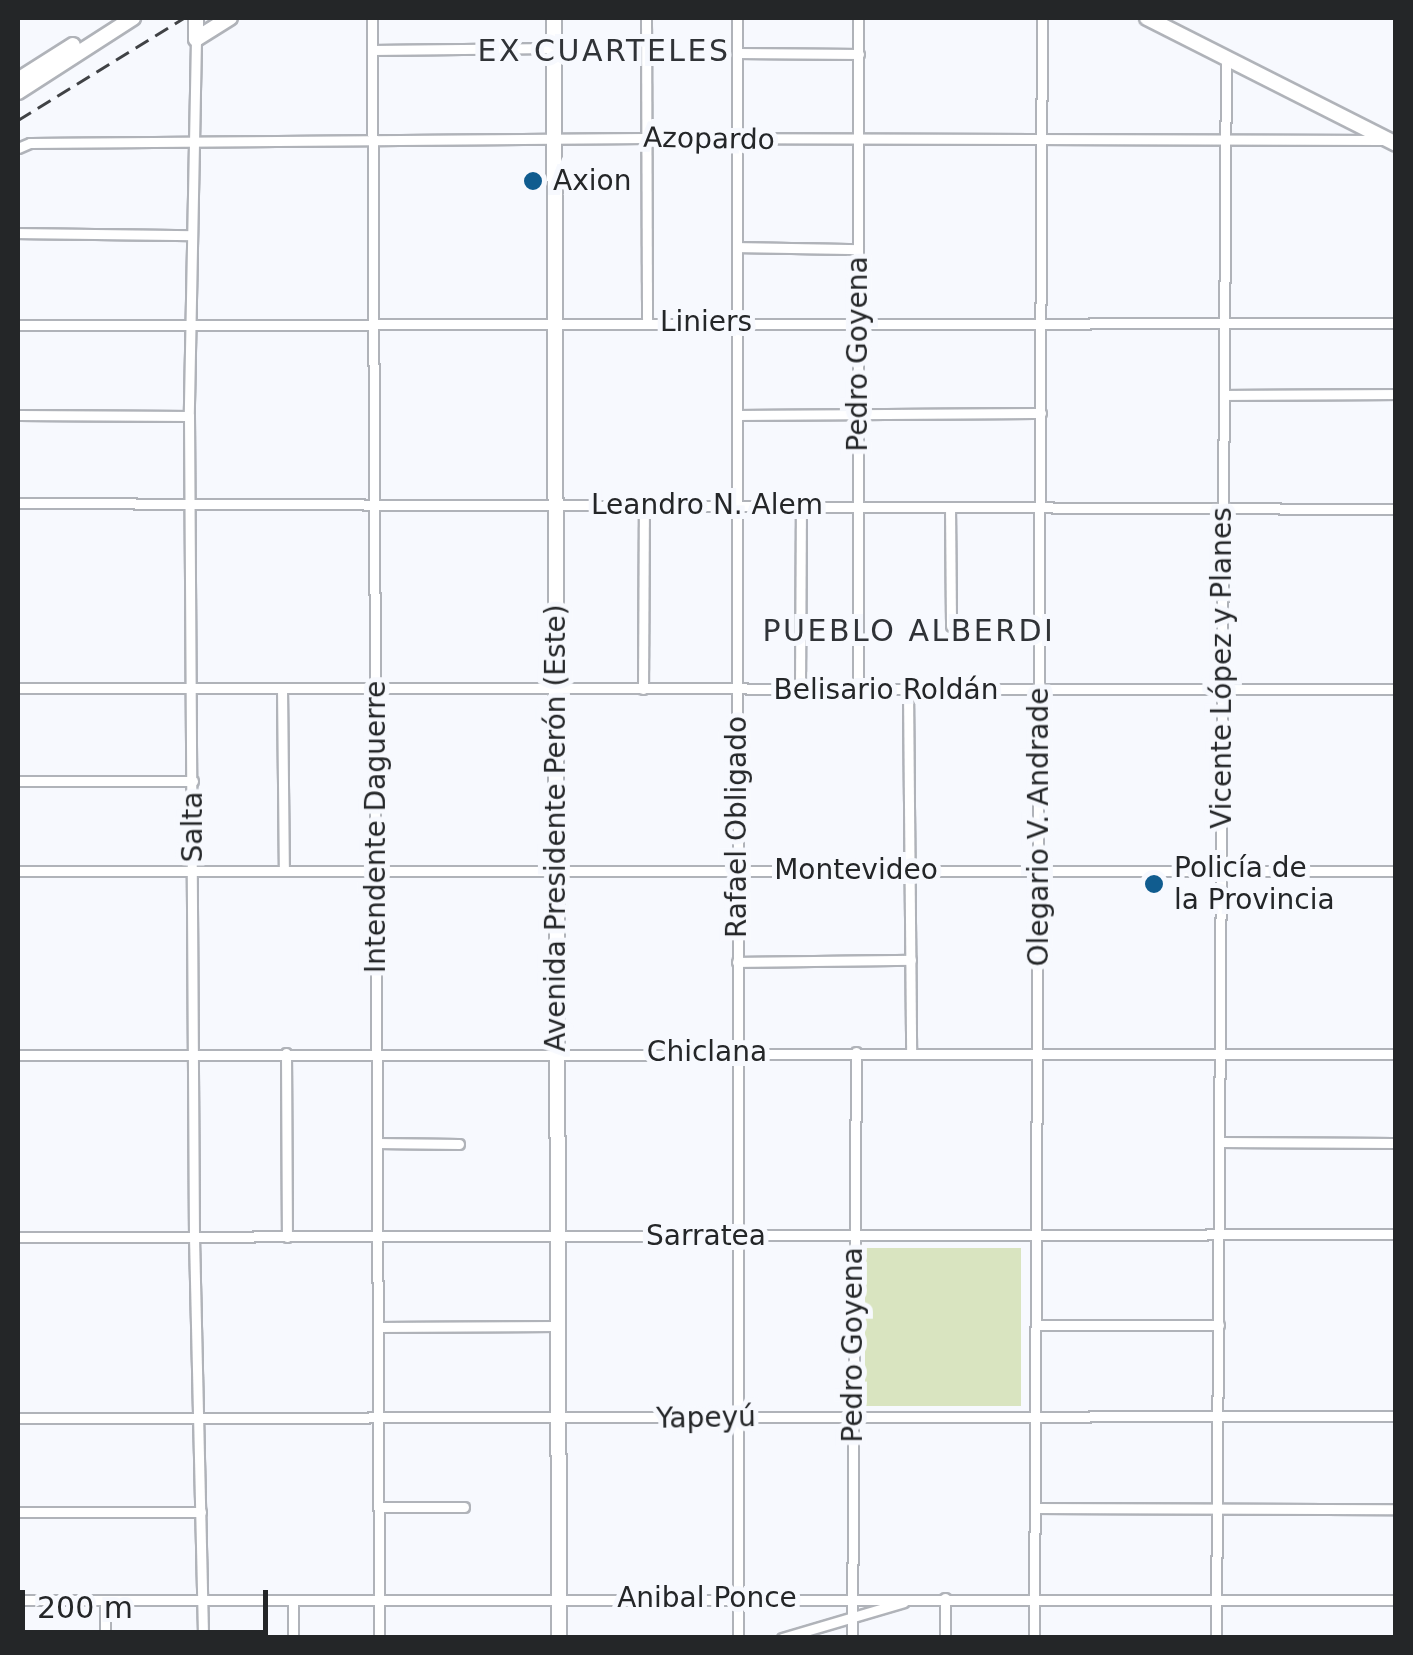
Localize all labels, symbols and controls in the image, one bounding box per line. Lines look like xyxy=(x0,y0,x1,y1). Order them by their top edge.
district label: EX CUARTELES xyxy=(477,33,731,69)
street label: Azopardo xyxy=(643,121,775,157)
place label: Axion xyxy=(553,164,631,198)
marker: Axion xyxy=(522,170,544,192)
street label: Pedro Goyena xyxy=(841,256,875,452)
street label: Liniers xyxy=(660,305,752,339)
street label: Leandro N. Alem xyxy=(591,488,823,522)
street label: Vicente López y Planes xyxy=(1205,507,1239,829)
street label: Avenida Presidente Perón (Este) xyxy=(539,604,573,1052)
district label: PUEBLO ALBERDI xyxy=(763,613,1055,649)
street label: Belisario Roldán xyxy=(774,673,998,707)
street label: Intendente Daguerre xyxy=(359,681,393,973)
street label: Olegario V. Andrade xyxy=(1022,688,1056,966)
street label: Rafael Obligado xyxy=(720,716,754,938)
street label: Salta xyxy=(176,792,210,862)
place label: Policía de la Provincia xyxy=(1174,851,1335,917)
street label: Montevideo xyxy=(774,853,938,887)
marker: Policía de la Provincia xyxy=(1143,873,1165,895)
street label: Chiclana xyxy=(647,1035,767,1069)
street label: Sarratea xyxy=(646,1219,766,1253)
street label: Pedro Goyena xyxy=(836,1247,870,1443)
street label: Yapeyú xyxy=(656,1400,756,1436)
scale bar xyxy=(25,1570,272,1632)
street label: Anibal Ponce xyxy=(617,1581,797,1615)
text: 200 m xyxy=(37,1590,133,1625)

